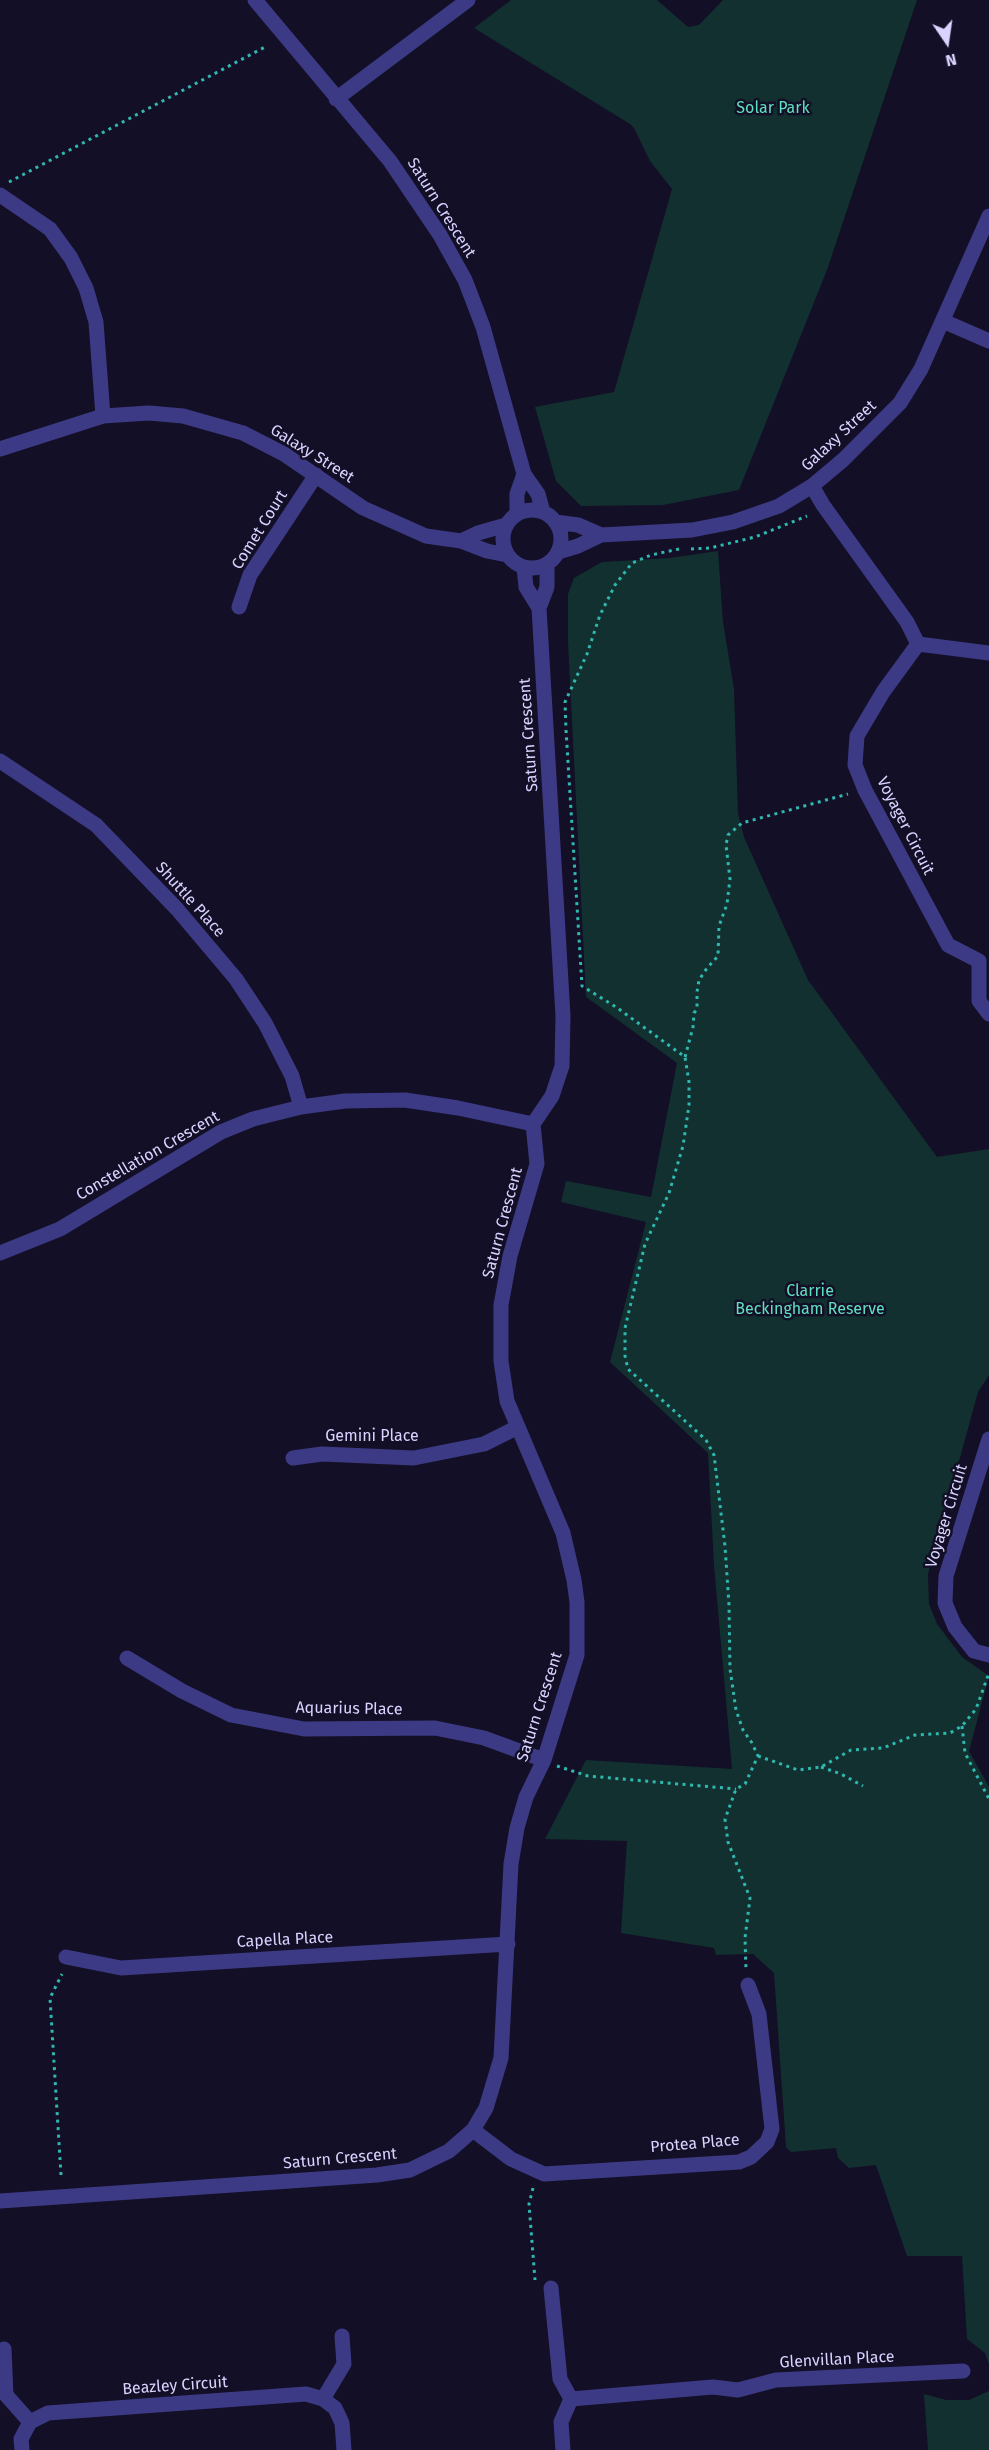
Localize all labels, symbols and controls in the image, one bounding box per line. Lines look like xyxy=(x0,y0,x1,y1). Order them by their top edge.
north arrow xyxy=(917,12,977,72)
text: N xyxy=(944,50,958,70)
park label: Solar Park xyxy=(736,99,810,119)
street label: Saturn Crescent xyxy=(403,155,479,261)
street label: Galaxy Street xyxy=(798,397,880,475)
street label: Galaxy Street xyxy=(267,421,357,487)
street label: Comet Court xyxy=(228,487,292,573)
street label: Saturn Crescent xyxy=(515,677,543,793)
street label: Voyager Circuit xyxy=(872,774,938,878)
street label: Shuttle Place xyxy=(151,858,229,942)
street label: Constellation Crescent xyxy=(73,1107,223,1205)
street label: Saturn Crescent xyxy=(479,1165,527,1281)
park label: Clarrie Beckingham Reserve xyxy=(735,1282,885,1320)
street label: Gemini Place xyxy=(325,1427,419,1447)
street label: Voyager Circuit xyxy=(922,1462,972,1570)
street label: Saturn Crescent xyxy=(513,1650,567,1764)
street label: Aquarius Place xyxy=(295,1698,403,1720)
street label: Capella Place xyxy=(236,1928,334,1952)
street label: Protea Place xyxy=(650,2131,740,2157)
street label: Saturn Crescent xyxy=(282,2144,398,2174)
street label: Glenvillan Place xyxy=(779,2347,895,2373)
street label: Beazley Circuit xyxy=(122,2373,228,2399)

